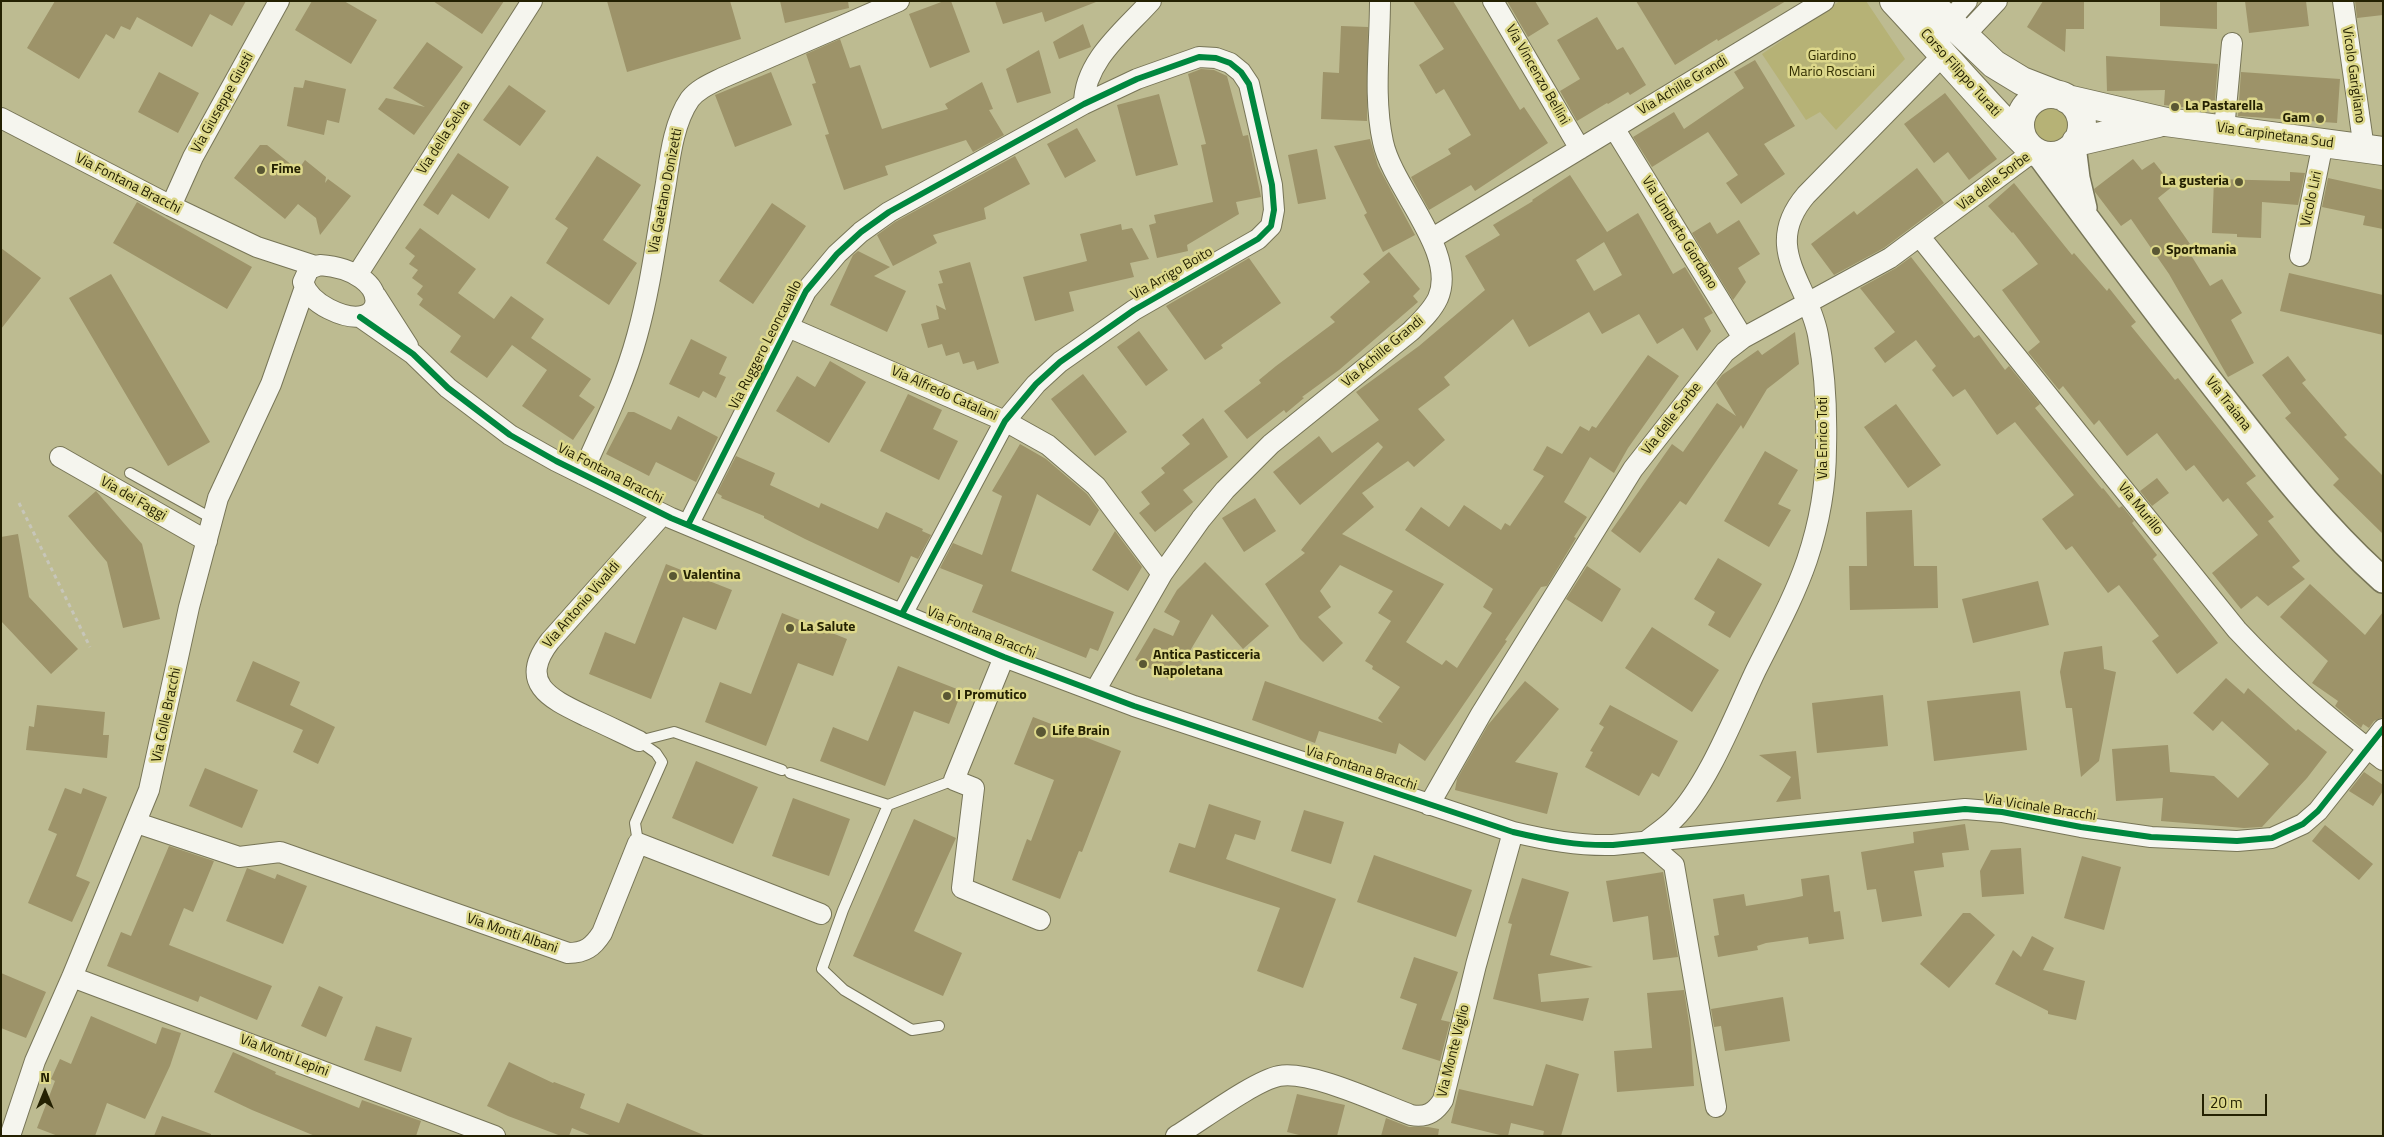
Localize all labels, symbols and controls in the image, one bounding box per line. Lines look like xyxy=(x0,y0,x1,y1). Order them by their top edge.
street label: Via Vincenzo Bellini xyxy=(1501,22,1573,128)
street label: Corso Filippo Turati xyxy=(1916,26,2004,120)
street label: Vicolo Garigliano xyxy=(2338,26,2368,124)
park label: Giardino Mario Rosciani xyxy=(1789,49,1875,82)
street label: Via Giuseppe Giusti xyxy=(188,50,258,156)
street label: Via Achille Grandi xyxy=(1635,53,1731,119)
street label: Via della Selva xyxy=(414,98,474,178)
place label: La Pastarella xyxy=(2185,99,2263,115)
marker: La Pastarella xyxy=(2169,101,2181,113)
place label: Gam xyxy=(2283,111,2310,127)
marker: Gam xyxy=(2314,113,2326,125)
street label: Via Carpinetana Sud xyxy=(2216,119,2334,153)
street label: Via Gaetano Donizetti xyxy=(646,127,686,255)
street label: Via delle Sorbe xyxy=(1954,149,2034,215)
street label: Via Fontana Bracchi xyxy=(73,150,183,218)
place label: Fime xyxy=(271,162,301,178)
marker: Fime xyxy=(255,164,267,176)
street label: Vicolo Liri xyxy=(2298,170,2326,228)
street label: Via Umberto Giordano xyxy=(1637,174,1721,292)
place label: La gusteria xyxy=(2162,174,2229,190)
marker: La gusteria xyxy=(2233,176,2245,188)
place label: Sportmania xyxy=(2166,243,2236,259)
street label: Via Arrigo Boito xyxy=(1128,244,1216,304)
marker: Sportmania xyxy=(2150,245,2162,257)
street label: Via Ruggero Leoncavallo xyxy=(726,277,806,413)
street label: Via Achille Grandi xyxy=(1339,313,1427,391)
street label: Via Alfredo Catalani xyxy=(888,363,1000,425)
street label: Via Traiana xyxy=(2202,374,2254,434)
street label: Via delle Sorbe xyxy=(1639,380,1705,458)
street label: Via Enrico Toti xyxy=(1816,397,1832,479)
street label: Via Fontana Bracchi xyxy=(555,440,665,508)
street label: Via dei Faggi xyxy=(97,473,169,525)
street label: Via Murillo xyxy=(2114,480,2166,538)
street label: Via Antonio Vivaldi xyxy=(540,558,624,652)
place label: Valentina xyxy=(683,568,741,584)
marker: Valentina xyxy=(667,570,679,582)
street label: Via Fontana Bracchi xyxy=(924,603,1038,663)
place label: La Salute xyxy=(800,620,855,636)
marker: La Salute xyxy=(784,622,796,634)
place label: Antica Pasticceria Napoletana xyxy=(1153,648,1260,680)
marker: Antica Pasticceria Napoletana xyxy=(1137,658,1149,670)
street label: Via Colle Bracchi xyxy=(149,666,185,764)
place label: I Promutico xyxy=(957,688,1027,704)
marker: I Promutico xyxy=(941,690,953,702)
place label: Life Brain xyxy=(1052,724,1110,740)
marker: Life Brain xyxy=(1034,725,1048,739)
street label: Via Fontana Bracchi xyxy=(1303,743,1419,795)
street label: Via Vicinale Bracchi xyxy=(1983,791,2097,825)
street label: Via Monti Albani xyxy=(464,911,560,957)
street label: Via Monte Viglio xyxy=(1434,1003,1474,1099)
street label: Via Monti Lepini xyxy=(237,1031,331,1081)
text: N xyxy=(40,1066,50,1087)
north arrow xyxy=(20,1067,70,1117)
scale bar xyxy=(2204,1084,2269,1116)
text: 20 m xyxy=(2210,1091,2243,1114)

